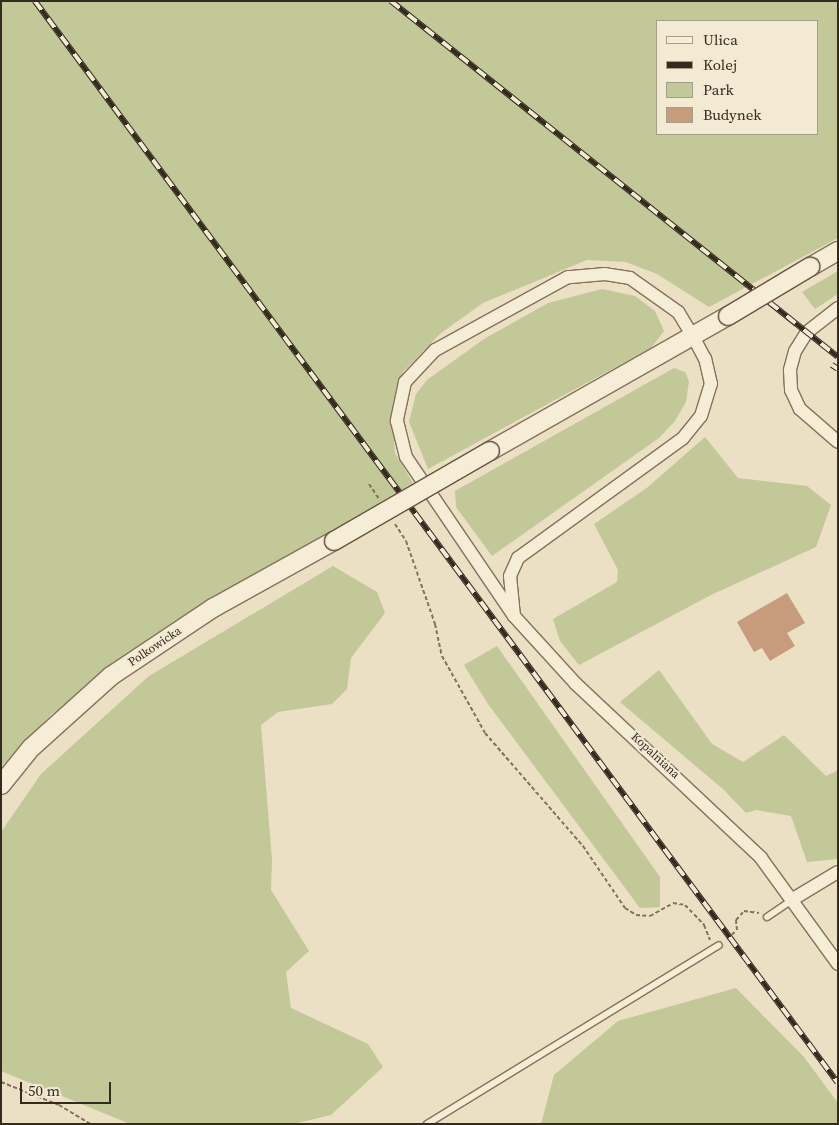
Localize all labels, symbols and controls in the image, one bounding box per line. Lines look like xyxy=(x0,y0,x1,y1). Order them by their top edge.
legend xyxy=(656,20,819,135)
text: Ulica xyxy=(703,29,738,50)
text: Kolej xyxy=(703,54,737,75)
text: Park xyxy=(703,79,734,100)
text: Budynek xyxy=(703,104,762,125)
street label: Polkowicka xyxy=(126,624,184,670)
street label: Kopalniana xyxy=(628,730,682,782)
scale bar xyxy=(22,1072,114,1104)
text: 50 m xyxy=(28,1080,60,1101)

